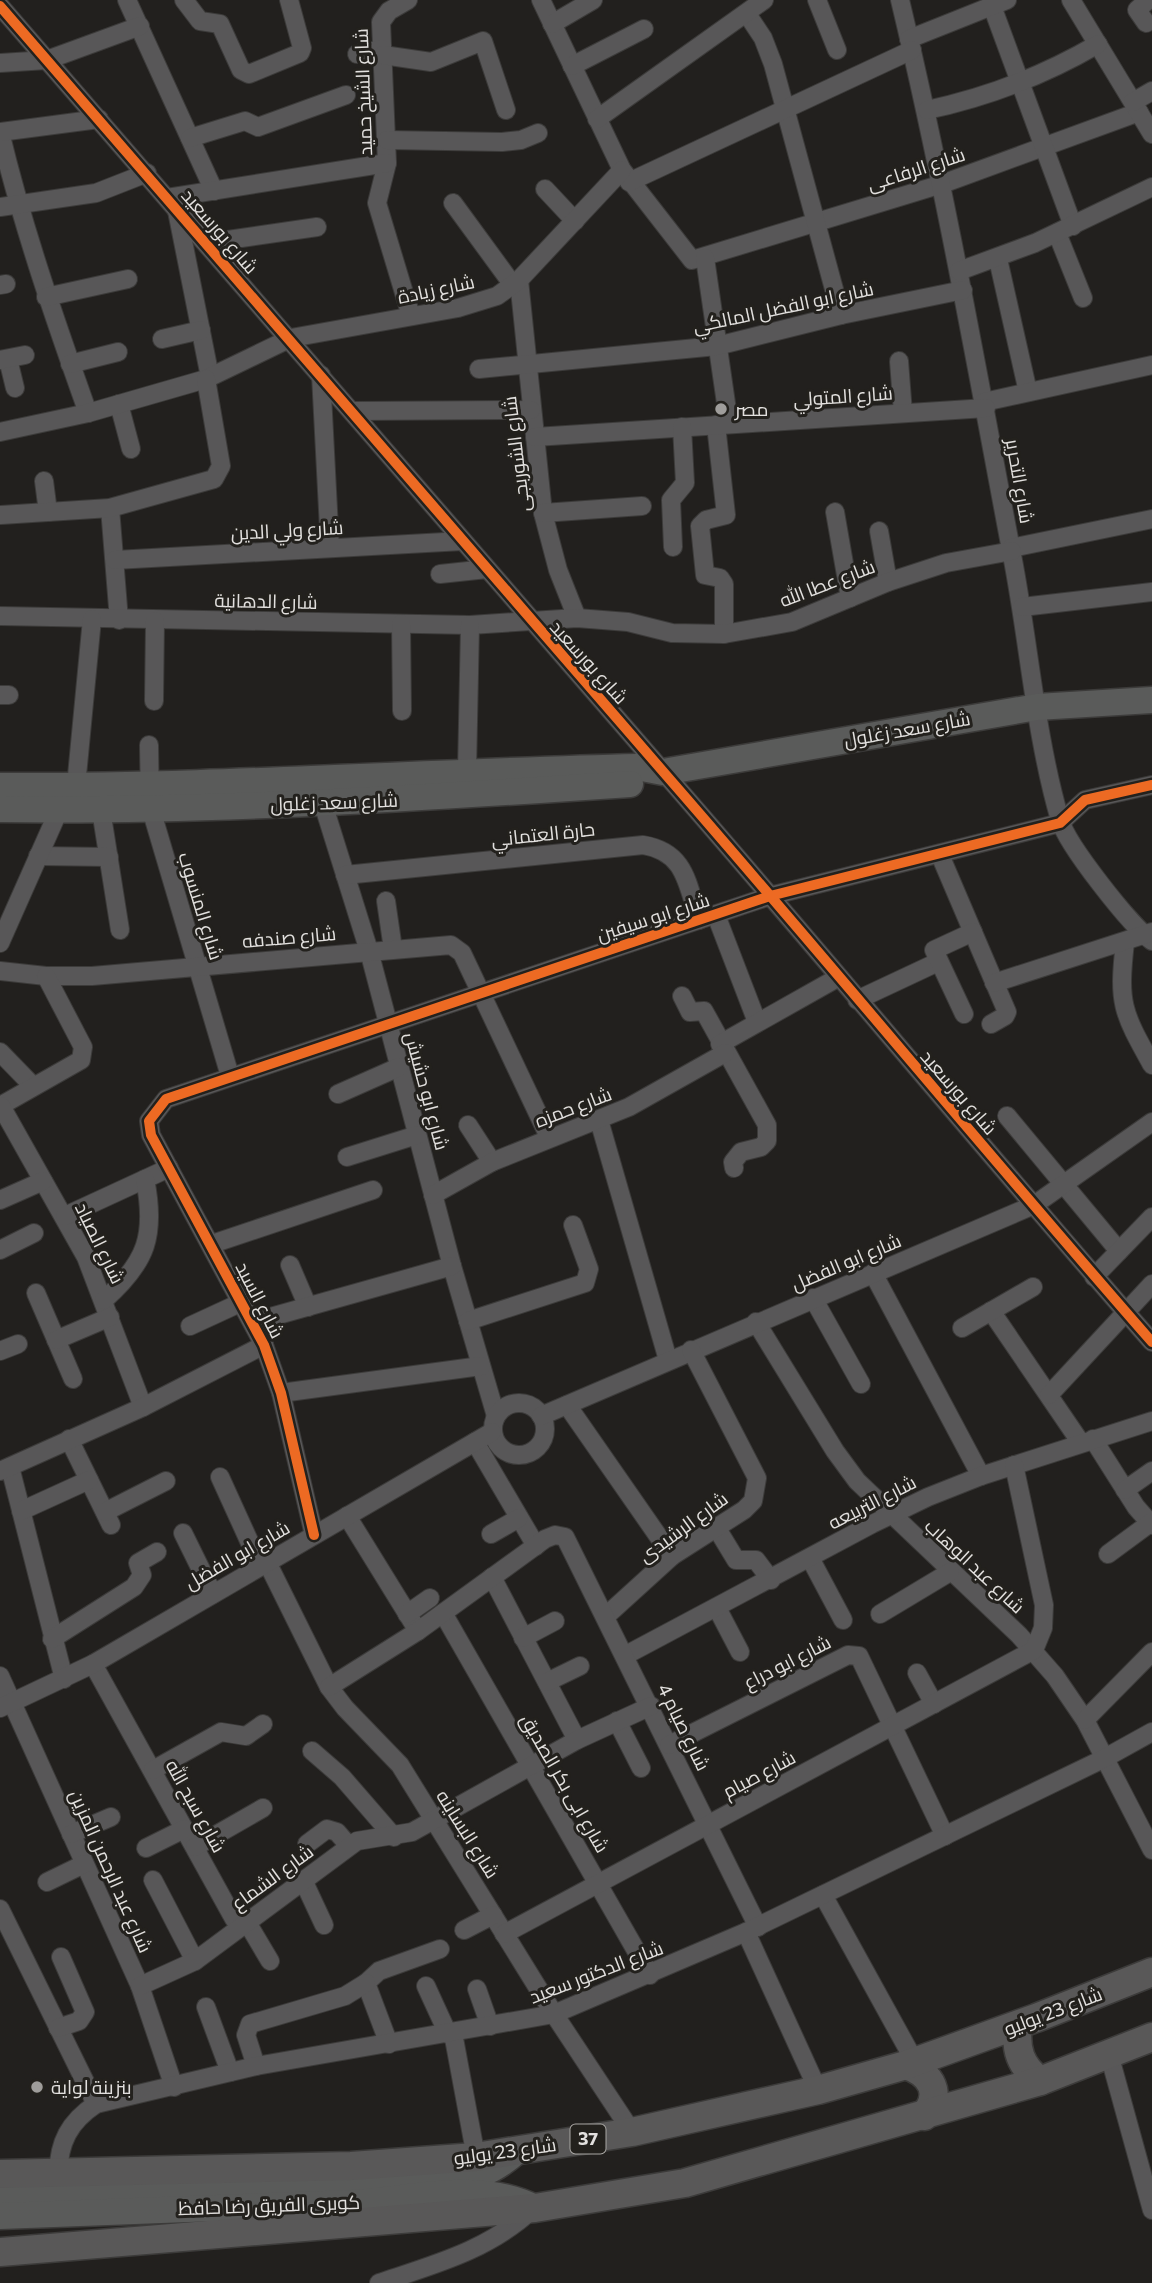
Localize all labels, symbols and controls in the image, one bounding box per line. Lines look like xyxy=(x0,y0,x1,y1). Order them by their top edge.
street label: شارع الشيخ حميد xyxy=(349,28,379,156)
street label: شارع الرفاعى xyxy=(864,142,969,198)
street label: شارع بورسعيد xyxy=(175,183,264,280)
street label: شارع زيادة xyxy=(395,269,477,311)
street label: شارع ابو الفضل المالكي xyxy=(690,276,876,341)
street label: شارع المتولي xyxy=(793,381,894,414)
street label: شارع الشوربجى xyxy=(497,395,537,513)
place label: مصر xyxy=(734,397,768,421)
marker: مصر xyxy=(713,401,729,417)
street label: شارع التحرير xyxy=(999,436,1039,526)
street label: شارع ولي الدين xyxy=(230,515,344,548)
street label: شارع عطا الله xyxy=(776,554,879,614)
street label: شارع الدهانية xyxy=(214,588,318,616)
street label: شارع بورسعيد xyxy=(543,615,633,710)
street label: شارع سعد زغلول xyxy=(842,706,972,754)
street label: شارع سعد زغلول xyxy=(270,788,398,818)
street label: حارة العتماني xyxy=(490,817,596,854)
street label: شارع المنسوب xyxy=(171,849,229,963)
street label: شارع ابو سيفين xyxy=(593,887,713,948)
street label: شارع صندفه xyxy=(241,921,337,955)
street label: شارع ابو حشيش xyxy=(398,1029,454,1153)
street label: شارع بورسعيد xyxy=(914,1044,1003,1141)
street label: شارع حمزه xyxy=(531,1081,616,1135)
street label: شارع الصياد xyxy=(68,1198,130,1288)
street label: شارع ابو الفضل xyxy=(787,1228,905,1298)
street label: شارع السيد xyxy=(229,1258,290,1343)
street label: شارع التربيعه xyxy=(824,1470,921,1536)
street label: شارع الرشيدى xyxy=(633,1486,734,1569)
street label: شارع عبد الوهاب xyxy=(919,1514,1030,1620)
street label: شارع ابو الفضل xyxy=(180,1515,295,1596)
street label: شارع ابو دراع xyxy=(739,1630,836,1696)
street label: شارع صيام 4 xyxy=(651,1679,715,1775)
street label: شارع ابى بكر الصديق xyxy=(514,1709,615,1858)
street label: شارع صيام xyxy=(718,1745,800,1805)
street label: شارع سبح الله xyxy=(159,1755,231,1858)
street label: شارع البساينه xyxy=(430,1785,505,1884)
street label: شارع عبد الرحمن المزين xyxy=(62,1786,158,1957)
street label: شارع الشماع xyxy=(226,1839,319,1917)
street label: شارع الدكتور سعيد xyxy=(526,1935,667,2010)
street label: شارع 23 يوليو xyxy=(1000,1981,1106,2043)
place label: بنزينة لواية xyxy=(51,2075,132,2099)
marker: بنزينة لواية xyxy=(29,2079,45,2095)
road number: 37 xyxy=(570,2124,606,2154)
street label: شارع 23 يوليو xyxy=(452,2132,558,2172)
street label: كوبرى الفريق رضا حافظ xyxy=(177,2190,361,2221)

